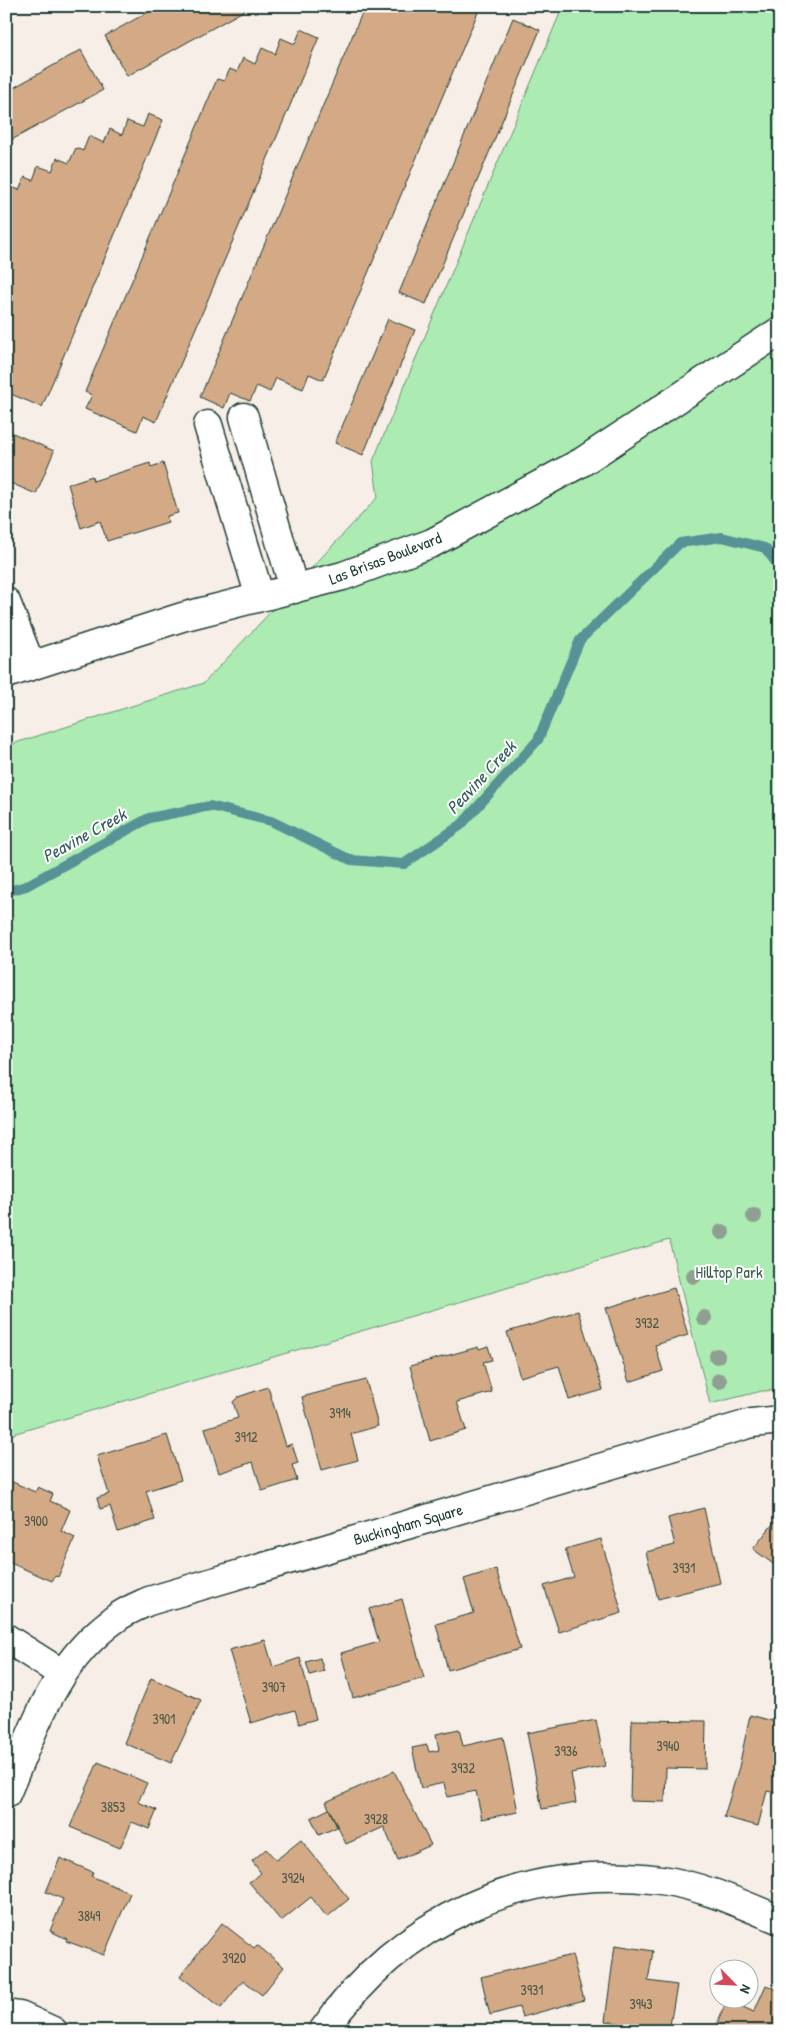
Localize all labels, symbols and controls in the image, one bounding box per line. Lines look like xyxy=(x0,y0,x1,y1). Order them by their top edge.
street label: Las Brisas Boulevard xyxy=(326,526,444,590)
water label: Peavine Creek xyxy=(440,734,523,819)
water label: Peavine Creek xyxy=(38,801,132,868)
park label: Hilltop Park xyxy=(695,1261,763,1283)
house number: 3932 xyxy=(635,1313,660,1332)
house number: 3914 xyxy=(329,1403,351,1422)
house number: 3912 xyxy=(234,1427,258,1446)
street label: Buckingham Square xyxy=(351,1498,466,1550)
house number: 3900 xyxy=(24,1511,48,1530)
house number: 3931 xyxy=(673,1558,695,1577)
house number: 3907 xyxy=(262,1677,286,1696)
house number: 3901 xyxy=(153,1709,175,1728)
house number: 3940 xyxy=(657,1736,679,1755)
house number: 3936 xyxy=(554,1741,578,1760)
house number: 3932 xyxy=(451,1758,476,1777)
house number: 3853 xyxy=(101,1797,125,1816)
house number: 3928 xyxy=(364,1809,388,1828)
house number: 3924 xyxy=(281,1868,305,1887)
house number: 3849 xyxy=(78,1906,100,1925)
house number: 3920 xyxy=(222,1948,246,1967)
north arrow xyxy=(708,1960,758,2010)
house number: 3931 xyxy=(521,1980,543,1999)
text: N xyxy=(736,1982,757,1997)
house number: 3943 xyxy=(630,1994,652,2013)

